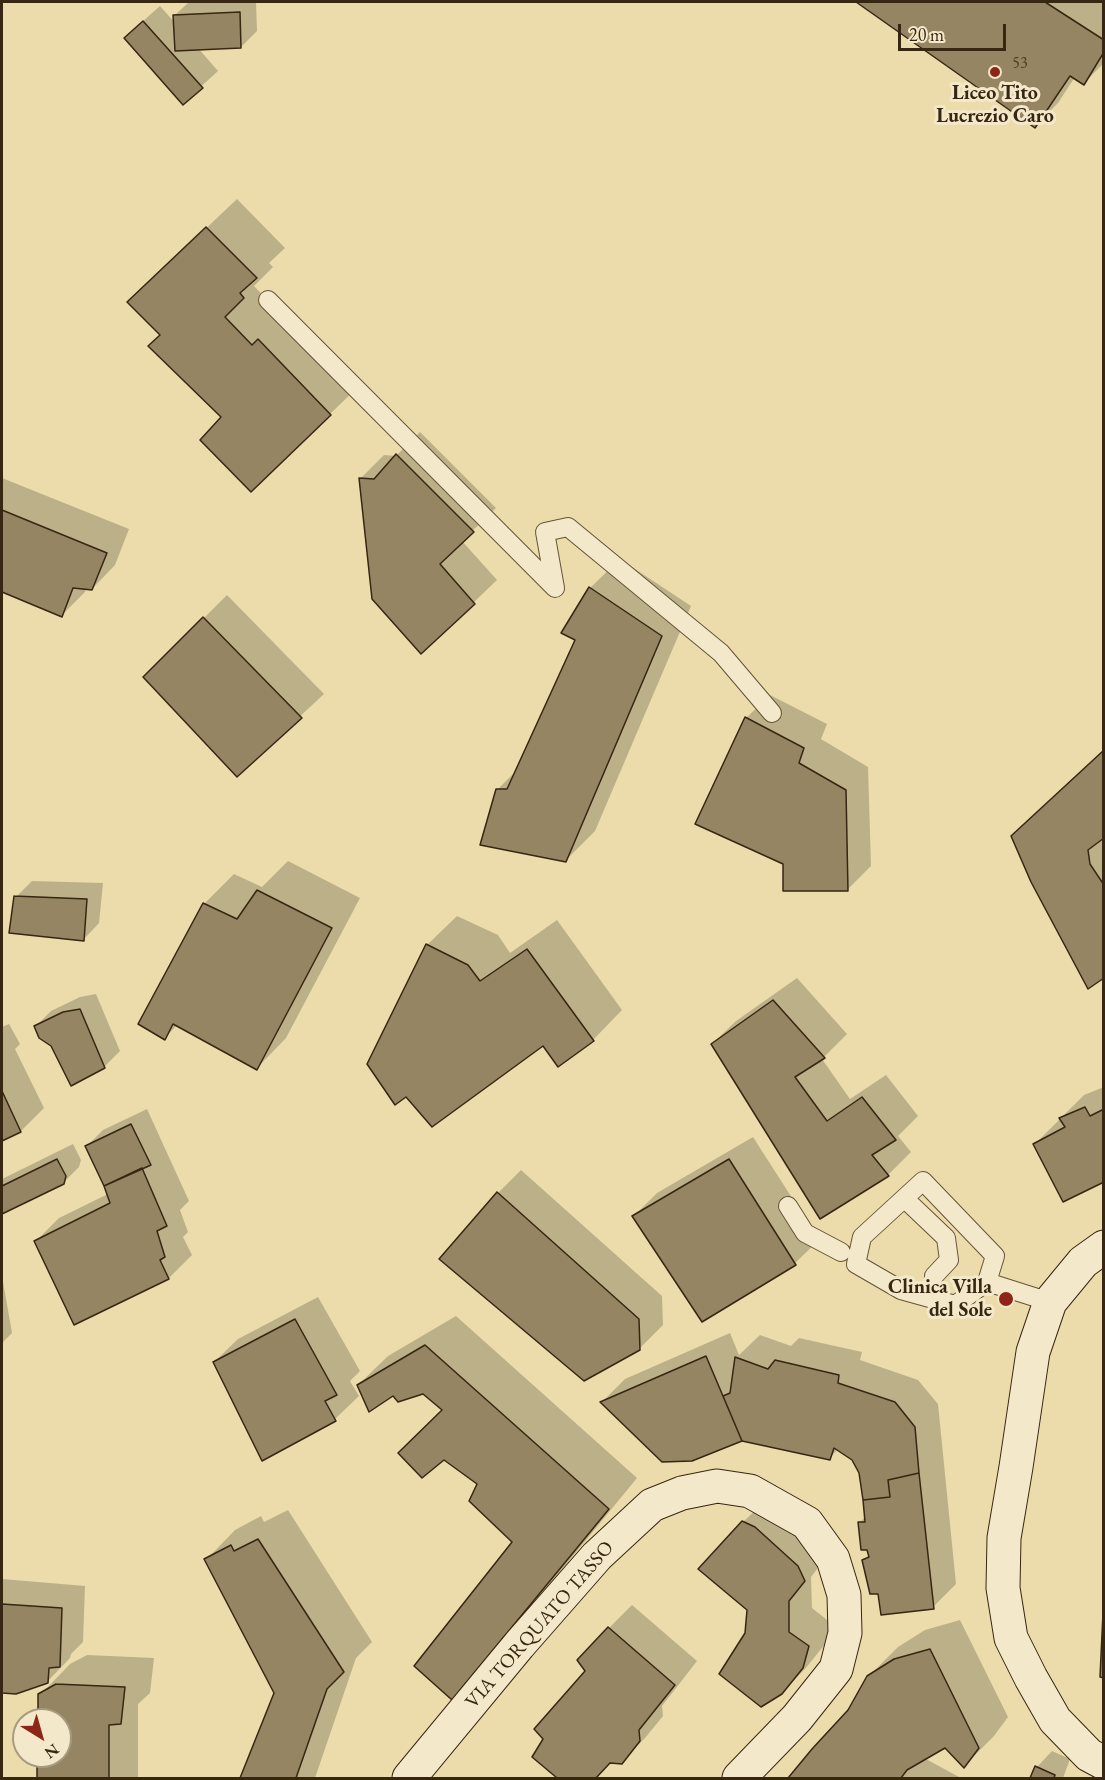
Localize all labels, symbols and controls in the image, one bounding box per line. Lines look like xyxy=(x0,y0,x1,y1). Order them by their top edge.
scale bar xyxy=(901,12,1009,50)
text: 20 m xyxy=(909,23,944,46)
house number: 53 xyxy=(1012,54,1028,74)
marker: Liceo Tito Lucrezio Caro xyxy=(988,65,1002,79)
place label: Liceo Tito Lucrezio Caro xyxy=(936,82,1054,129)
place label: Clinica Villa del Sole xyxy=(888,1276,992,1323)
marker: Clinica Villa del Sole xyxy=(997,1290,1015,1308)
street label: VIA TORQUATO TASSO xyxy=(461,1536,619,1714)
north arrow xyxy=(12,1708,72,1768)
text: N xyxy=(40,1739,63,1763)

